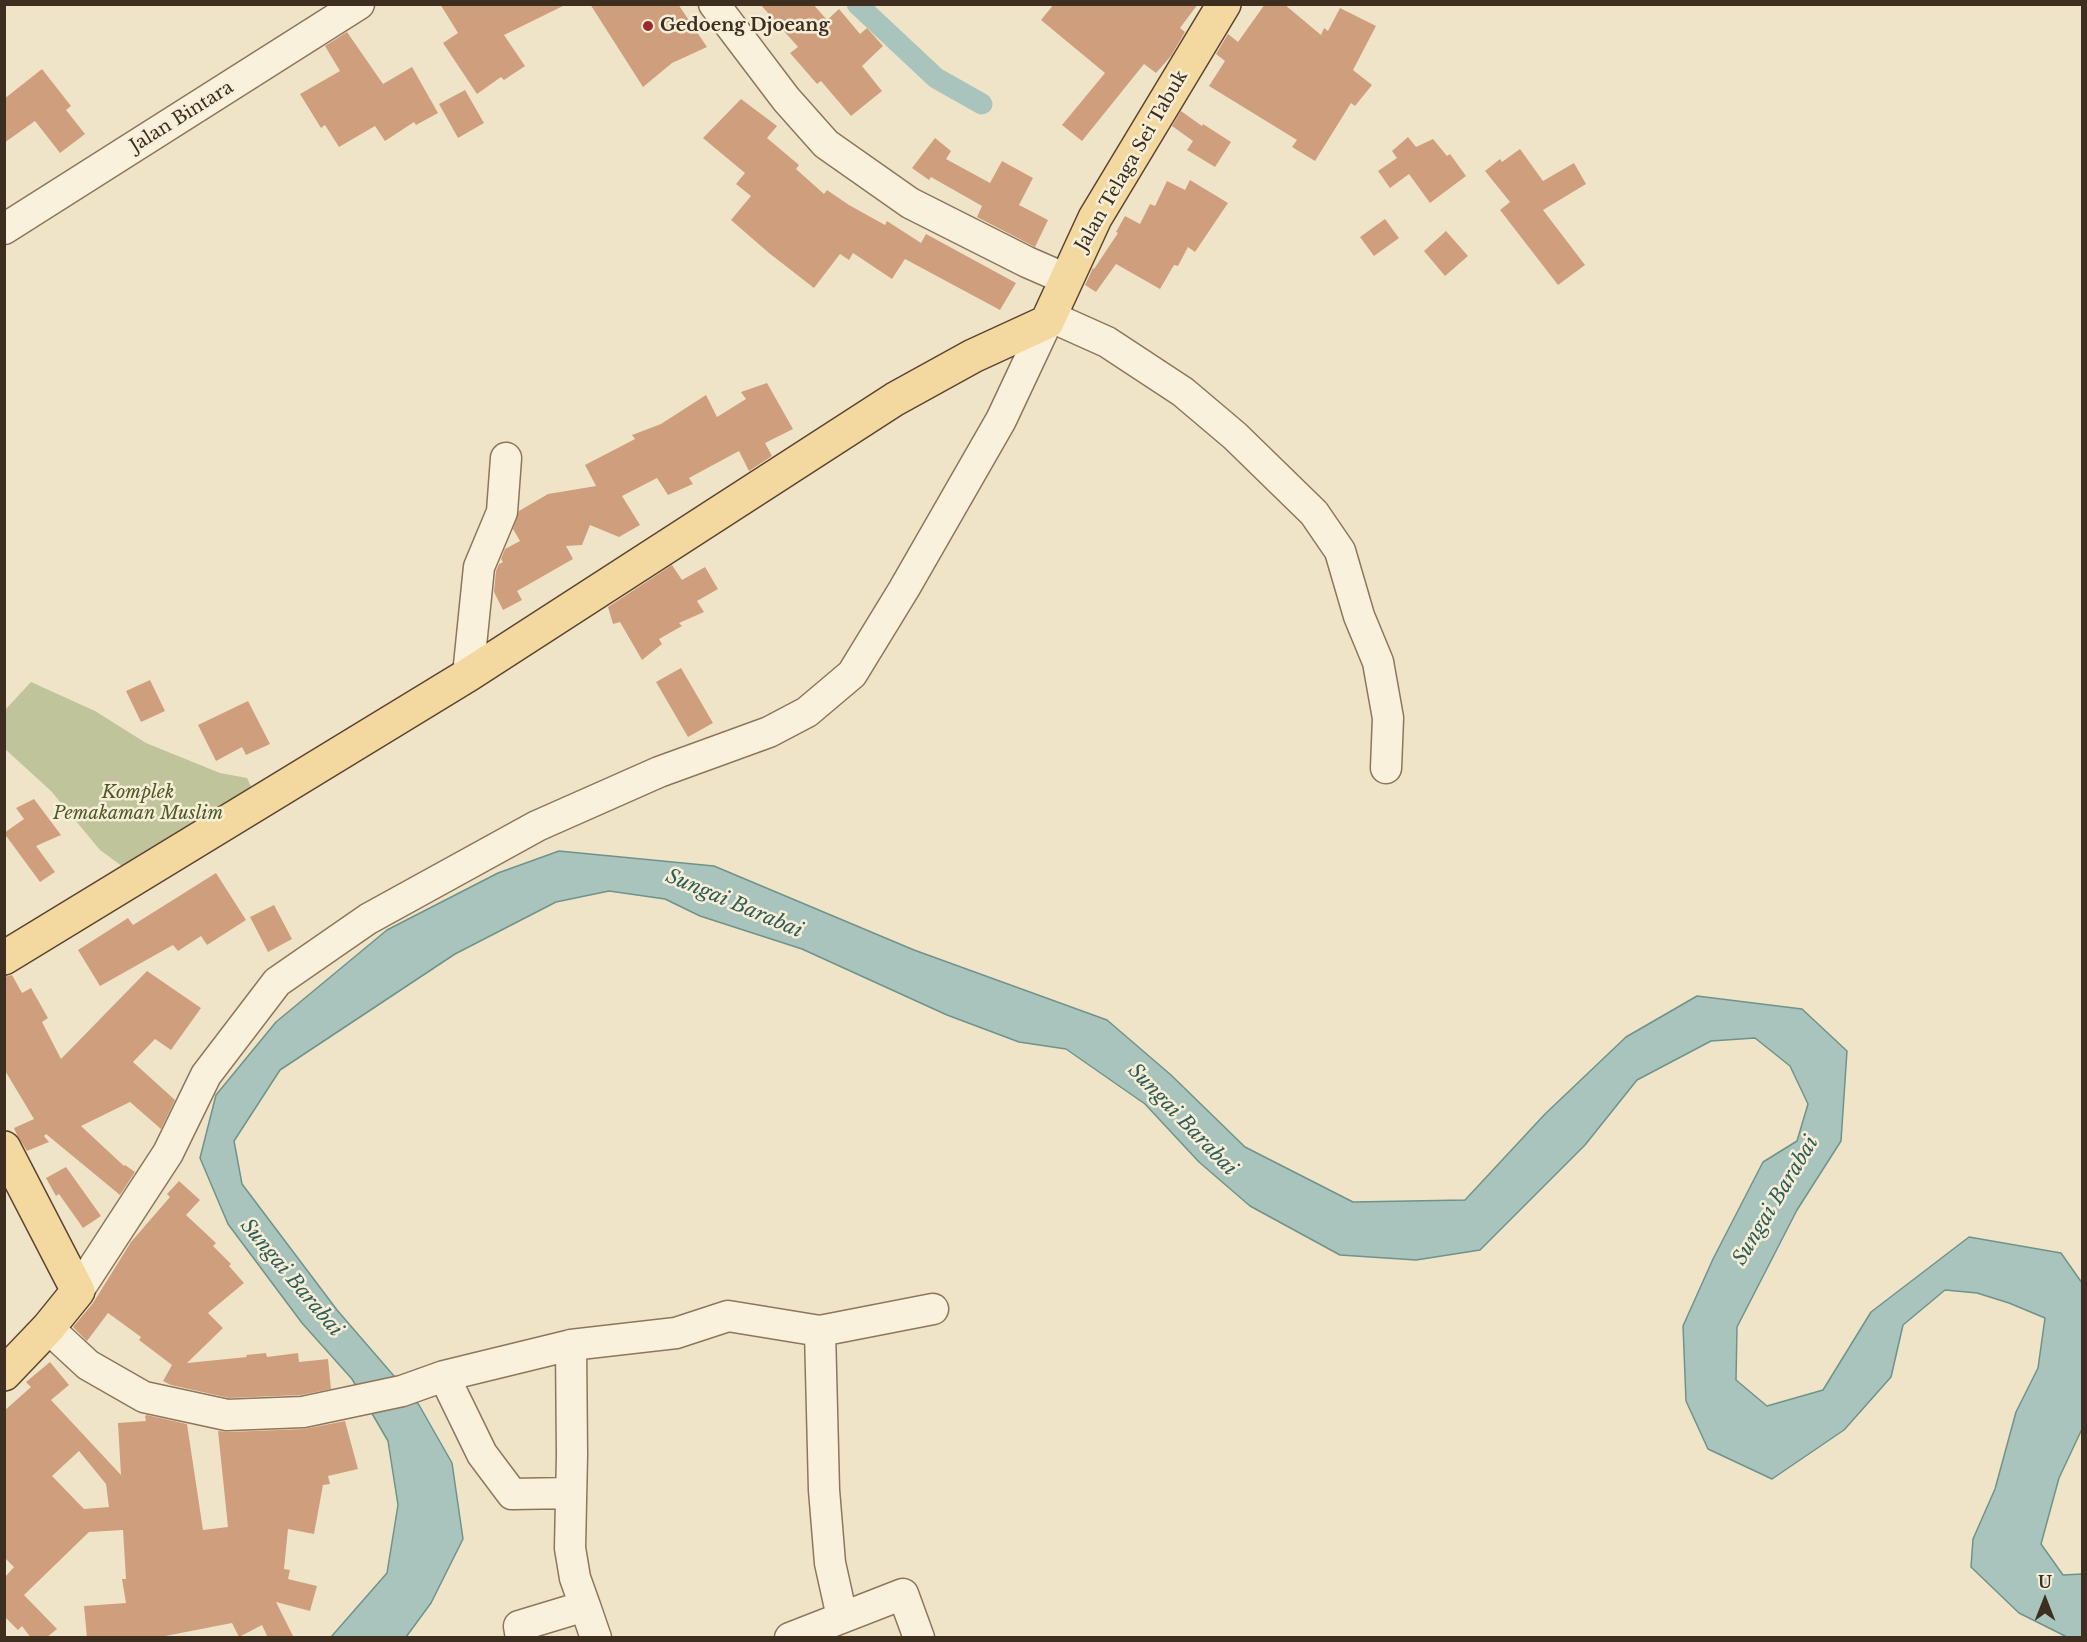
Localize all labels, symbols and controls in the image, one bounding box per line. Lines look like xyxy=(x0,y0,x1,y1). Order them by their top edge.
place label: Gedoeng Djoeang xyxy=(660,15,829,37)
marker: Gedoeng Djoeang xyxy=(641,19,655,33)
street label: Jalan Telaga Sei Tabuk xyxy=(1071,67,1193,255)
street label: Jalan Bintara xyxy=(126,77,238,157)
park label: Komplek Pemakaman Muslim xyxy=(53,782,223,824)
water label: Sungai Barabai xyxy=(662,864,806,944)
water label: Sungai Barabai xyxy=(1123,1059,1241,1181)
water label: Sungai Barabai xyxy=(1728,1132,1824,1270)
water label: Sungai Barabai xyxy=(235,1214,347,1342)
north arrow xyxy=(2015,1570,2075,1630)
text: U xyxy=(2038,1572,2052,1592)

